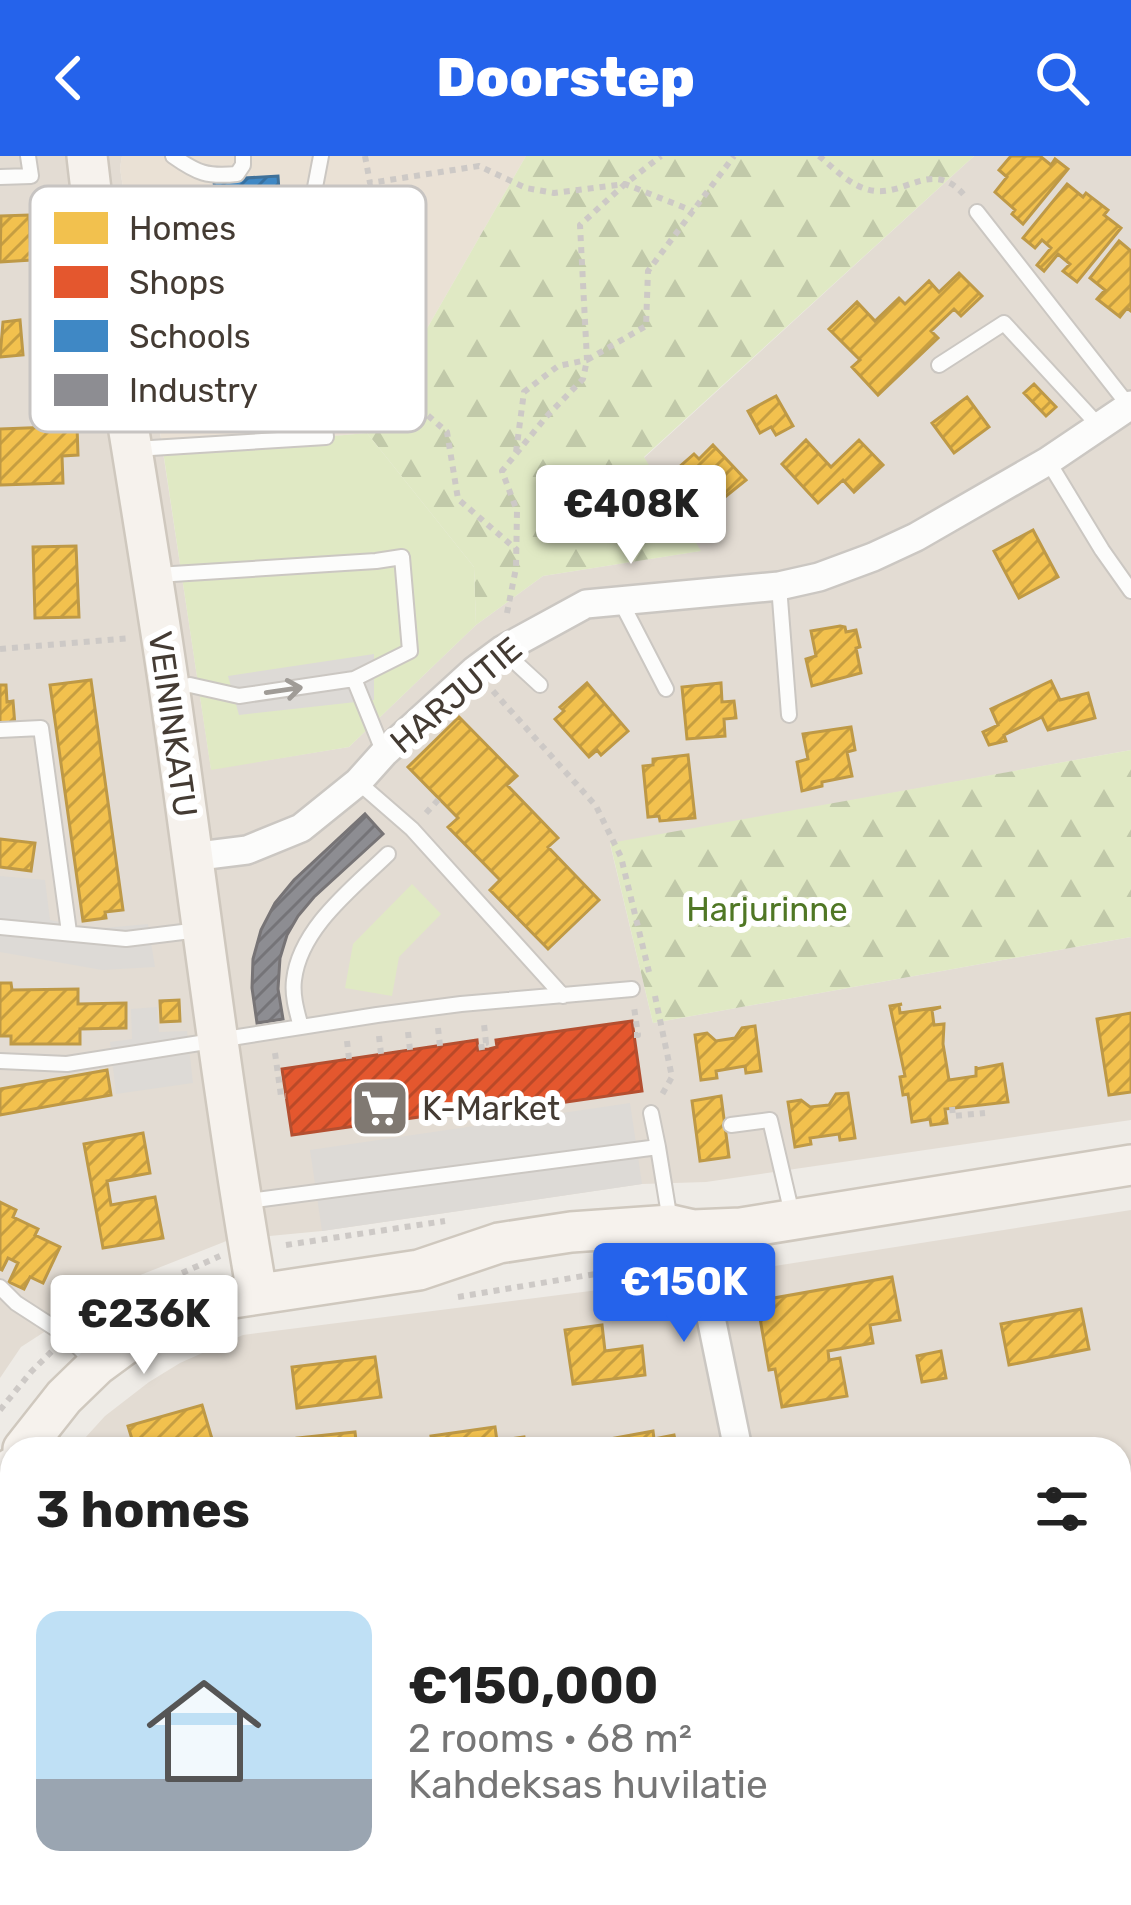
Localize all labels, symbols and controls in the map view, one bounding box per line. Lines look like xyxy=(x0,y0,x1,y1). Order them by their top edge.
icon: back xyxy=(36,45,102,111)
icon: search xyxy=(1029,45,1095,111)
text: Doorstep xyxy=(436,46,695,110)
legend xyxy=(30,186,426,432)
text: Homes xyxy=(129,209,236,248)
text: Shops xyxy=(129,263,225,302)
text: Schools xyxy=(129,317,251,356)
text: Industry xyxy=(129,371,258,410)
pin: €408K xyxy=(547,465,715,567)
text: €408K xyxy=(563,481,699,527)
street label: VEININKATU xyxy=(141,629,205,819)
street label: HARJUTIE xyxy=(382,629,530,761)
one-way arrow xyxy=(264,677,303,700)
park label: Harjurinne xyxy=(686,890,848,929)
supermarket icon: K-Market xyxy=(349,1077,411,1139)
place label: K-Market xyxy=(422,1089,560,1128)
pin: €150K xyxy=(600,1243,768,1345)
text: €150K xyxy=(620,1259,748,1305)
pin: €236K xyxy=(60,1275,228,1377)
text: €236K xyxy=(78,1291,210,1337)
icon: filters xyxy=(1029,1476,1095,1542)
text: 3 homes xyxy=(36,1479,250,1540)
text: €150,000 xyxy=(408,1655,659,1716)
icon: home xyxy=(132,1659,276,1803)
text: 2 rooms · 68 m² xyxy=(408,1716,692,1762)
text: Kahdeksas huvilatie xyxy=(408,1762,768,1808)

